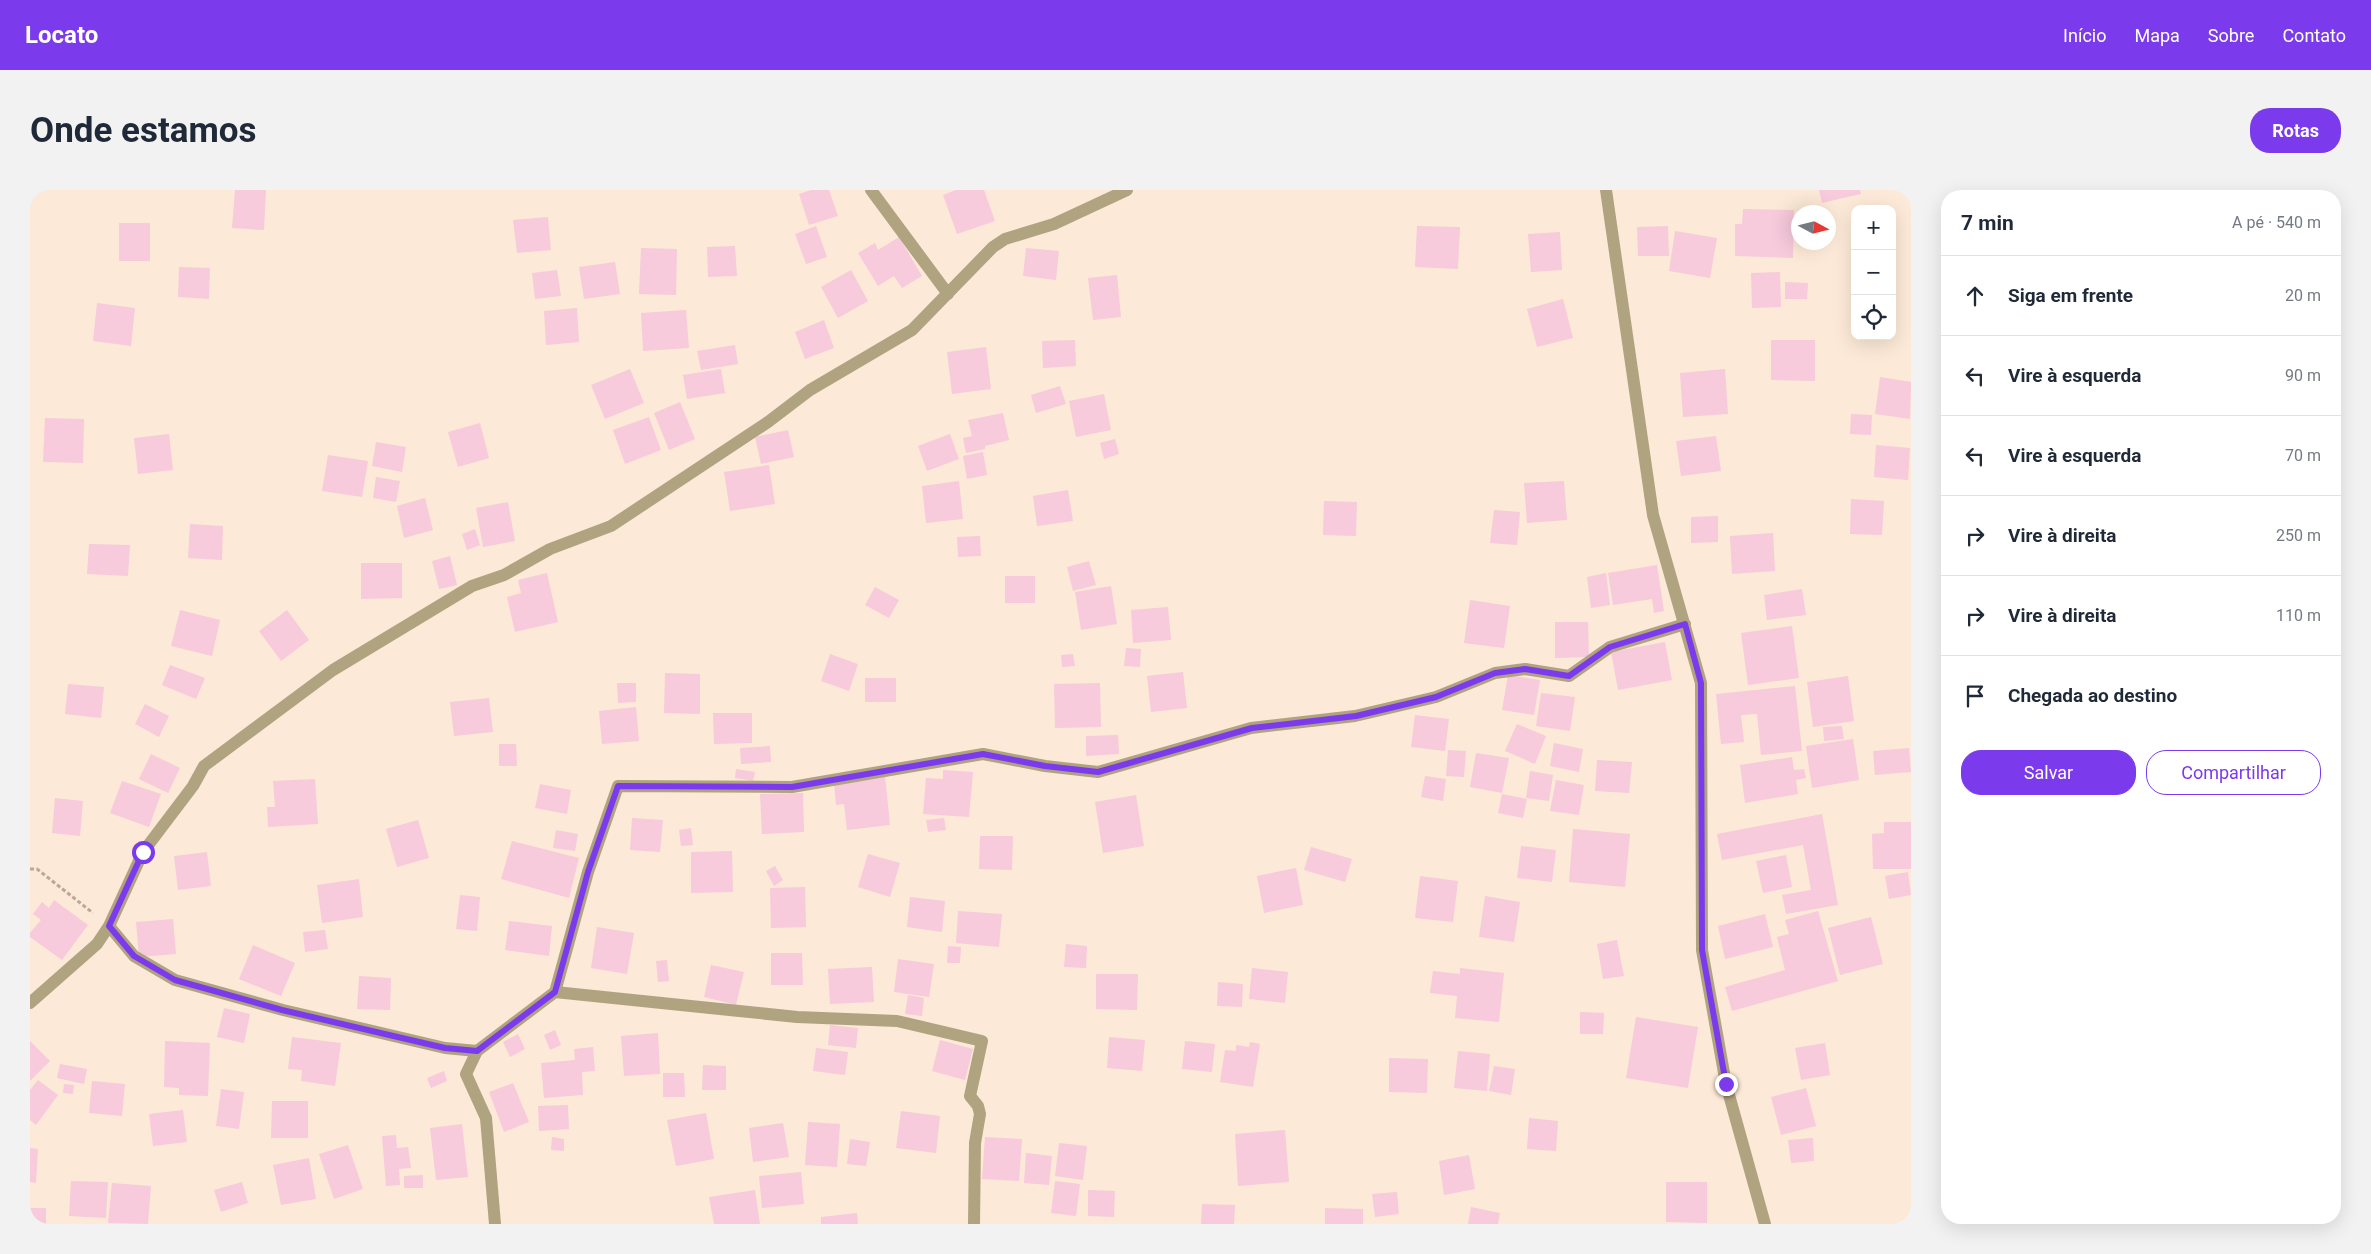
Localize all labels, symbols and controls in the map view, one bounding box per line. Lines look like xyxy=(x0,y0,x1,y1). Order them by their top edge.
text: Locato xyxy=(25,21,98,49)
text: Início xyxy=(2063,25,2106,46)
text: Mapa xyxy=(2134,25,2180,46)
text: Sobre xyxy=(2208,25,2254,46)
text: Contato xyxy=(2282,25,2346,46)
button: Rotas xyxy=(2250,108,2341,153)
text: Onde estamos xyxy=(30,110,257,151)
north arrow xyxy=(1791,205,1836,250)
map controls xyxy=(1851,205,1896,340)
button: + xyxy=(1851,205,1896,250)
text: 7 min xyxy=(1961,211,2014,235)
text: A pé · 540 m xyxy=(2232,213,2321,232)
button: − xyxy=(1851,250,1896,295)
icon: ahead xyxy=(1961,282,1989,310)
text: Siga em frente xyxy=(2008,284,2133,307)
text: 20 m xyxy=(2285,286,2321,305)
button: locate xyxy=(1851,295,1896,340)
icon: left xyxy=(1961,362,1989,390)
text: Vire à esquerda xyxy=(2008,364,2141,387)
text: 90 m xyxy=(2285,366,2321,385)
icon: left xyxy=(1961,442,1989,470)
text: Vire à esquerda xyxy=(2008,444,2141,467)
text: 70 m xyxy=(2285,446,2321,465)
icon: right xyxy=(1961,522,1989,550)
text: Vire à direita xyxy=(2008,524,2117,547)
text: 250 m xyxy=(2276,526,2321,545)
icon: right xyxy=(1961,602,1989,630)
text: Vire à direita xyxy=(2008,604,2117,627)
text: 110 m xyxy=(2276,606,2321,625)
icon: arrive xyxy=(1961,682,1989,710)
text: Chegada ao destino xyxy=(2008,684,2177,707)
button: Salvar xyxy=(1961,750,2136,795)
button: Compartilhar xyxy=(2146,750,2321,795)
route start xyxy=(132,841,155,864)
route end xyxy=(1715,1073,1738,1096)

